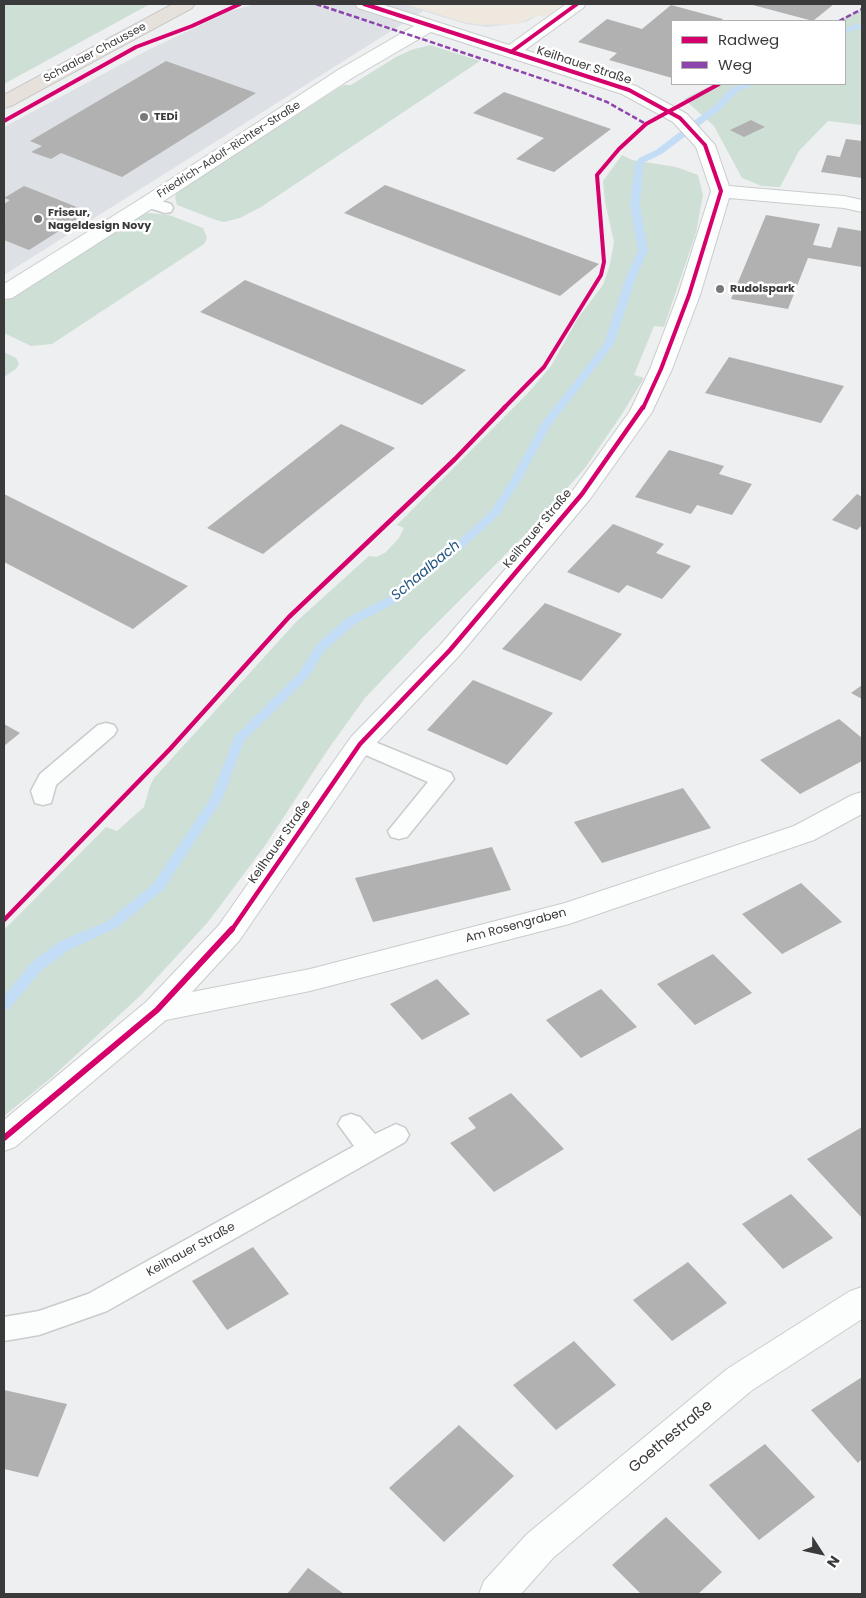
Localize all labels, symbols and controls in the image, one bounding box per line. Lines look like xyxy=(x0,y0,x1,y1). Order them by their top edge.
street label: Schaalaer Chaussee xyxy=(41,20,149,86)
legend xyxy=(671,20,846,85)
text: Radweg xyxy=(718,29,779,50)
street label: Keilhauer Straße xyxy=(535,44,633,88)
text: Weg xyxy=(718,54,752,75)
street label: Friedrich-Adolf-Richter-Straße xyxy=(155,99,303,201)
place label: TEDi xyxy=(154,110,178,124)
marker: TEDi xyxy=(138,111,150,123)
place label: Friseur, Nageldesign Novy xyxy=(48,206,151,232)
marker: Friseur, Nageldesign Novy xyxy=(32,213,44,225)
place label: Rudolspark xyxy=(730,282,795,296)
marker: Rudolspark xyxy=(714,283,726,295)
street label: Keilhauer Straße xyxy=(501,487,575,571)
water label: Schaalbach xyxy=(388,537,464,605)
street label: Keilhauer Straße xyxy=(246,797,314,887)
street label: Am Rosengraben xyxy=(464,906,568,946)
street label: Keilhauer Straße xyxy=(144,1220,238,1280)
street label: Goethestraße xyxy=(626,1397,716,1477)
north arrow xyxy=(796,1528,846,1578)
text: N xyxy=(822,1552,844,1572)

